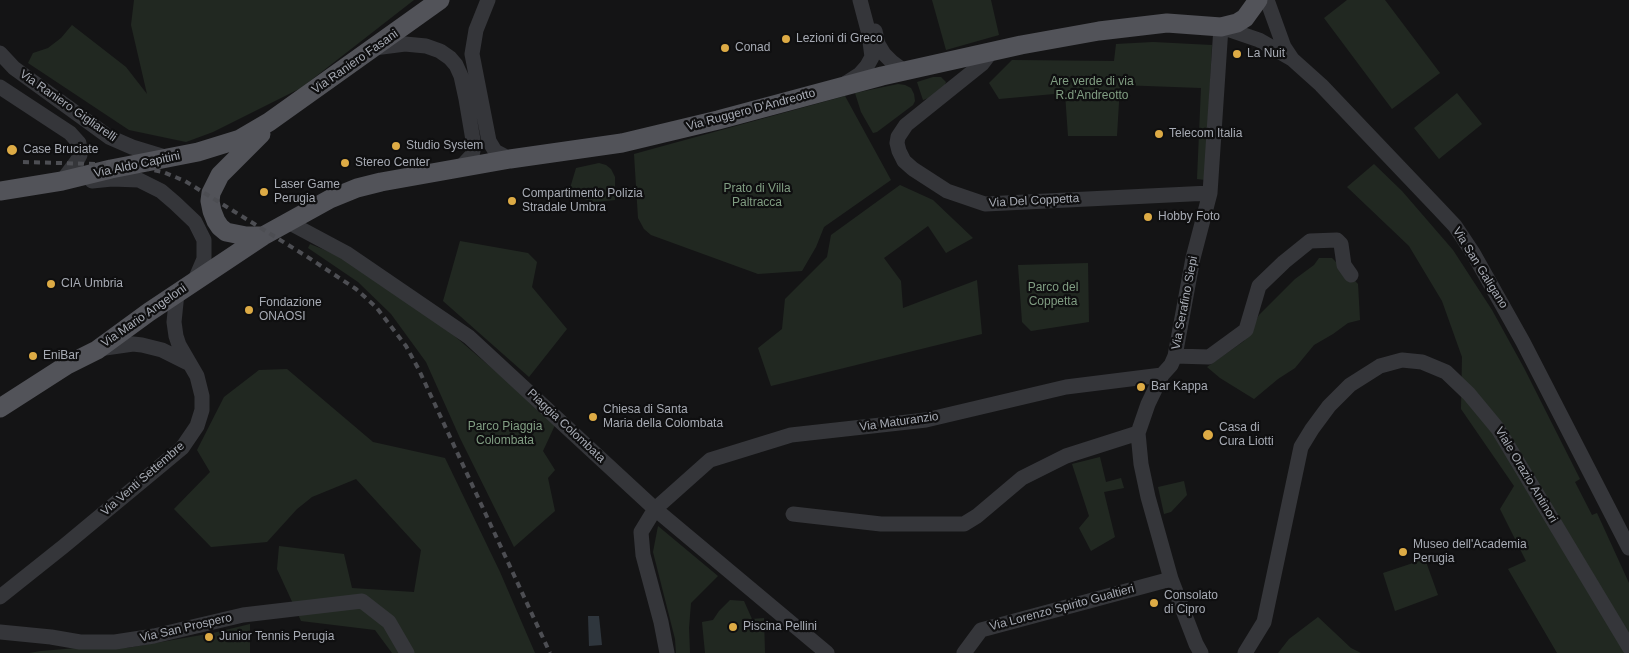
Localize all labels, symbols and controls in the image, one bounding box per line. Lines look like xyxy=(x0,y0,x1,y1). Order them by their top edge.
street label: Via Raniero Fasani xyxy=(309,27,401,97)
place label: Lezioni di Greco xyxy=(796,32,883,46)
marker: Lezioni di Greco xyxy=(780,33,792,45)
place label: Conad xyxy=(735,41,770,55)
marker: Conad xyxy=(719,42,731,54)
place label: La Nuit xyxy=(1247,47,1285,61)
marker: La Nuit xyxy=(1231,48,1243,60)
street label: Via Raniero Gigliarelli xyxy=(17,67,119,145)
park label: Are verde di via R.d'Andreotto xyxy=(1050,75,1134,103)
street label: Via Ruggero D'Andreotto xyxy=(685,86,817,134)
place label: Telecom Italia xyxy=(1169,127,1242,141)
marker: Telecom Italia xyxy=(1153,128,1165,140)
place label: Studio System xyxy=(406,139,483,153)
marker: Studio System xyxy=(390,140,402,152)
marker: Case Bruciate xyxy=(5,143,19,157)
place label: Case Bruciate xyxy=(23,143,98,157)
street label: Via Aldo Capitini xyxy=(93,149,181,181)
place label: Stereo Center xyxy=(355,156,430,170)
marker: Stereo Center xyxy=(339,157,351,169)
place label: Laser Game Perugia xyxy=(274,178,340,206)
park label: Prato di Villa Paltracca xyxy=(723,182,791,210)
marker: Laser Game Perugia xyxy=(258,186,270,198)
place label: Compartimento Polizia Stradale Umbra xyxy=(522,187,643,215)
street label: Via Del Coppetta xyxy=(988,191,1080,211)
marker: Compartimento Polizia Stradale Umbra xyxy=(506,195,518,207)
place label: Hobby Foto xyxy=(1158,210,1220,224)
marker: Hobby Foto xyxy=(1142,211,1154,223)
street label: Via San Galigano xyxy=(1449,225,1511,311)
street label: Via Serafino Siepi xyxy=(1169,255,1201,351)
place label: CIA Umbria xyxy=(61,277,123,291)
marker: CIA Umbria xyxy=(45,278,57,290)
street label: Via Mario Angeloni xyxy=(99,281,189,351)
park label: Parco del Coppetta xyxy=(1028,281,1078,309)
place label: Fondazione ONAOSI xyxy=(259,296,322,324)
marker: Fondazione ONAOSI xyxy=(243,304,255,316)
place label: EniBar xyxy=(43,349,79,363)
marker: EniBar xyxy=(27,350,39,362)
place label: Bar Kappa xyxy=(1151,380,1208,394)
marker: Bar Kappa xyxy=(1135,381,1147,393)
street label: Piaggia Colombata xyxy=(524,386,608,466)
place label: Chiesa di Santa Maria della Colombata xyxy=(603,403,723,431)
street label: Via Maturanzio xyxy=(858,409,940,435)
marker: Chiesa di Santa Maria della Colombata xyxy=(587,411,599,423)
park label: Parco Piaggia Colombata xyxy=(468,420,542,448)
place label: Casa di Cura Liotti xyxy=(1219,421,1274,449)
street label: Viale Orazio Antinori xyxy=(1492,425,1560,525)
marker: Casa di Cura Liotti xyxy=(1201,428,1215,442)
street label: Via Venti Settembre xyxy=(98,439,188,519)
place label: Museo dell'Academia Perugia xyxy=(1413,538,1527,566)
marker: Museo dell'Academia Perugia xyxy=(1397,546,1409,558)
street label: Via Lorenzo Spirito Gualtieri xyxy=(988,582,1136,634)
place label: Consolato di Cipro xyxy=(1164,589,1218,617)
marker: Consolato di Cipro xyxy=(1148,597,1160,609)
street label: Via San Prospero xyxy=(139,610,233,646)
place label: Piscina Pellini xyxy=(743,620,817,634)
marker: Piscina Pellini xyxy=(727,621,739,633)
place label: Junior Tennis Perugia xyxy=(219,630,334,644)
marker: Junior Tennis Perugia xyxy=(203,631,215,643)

